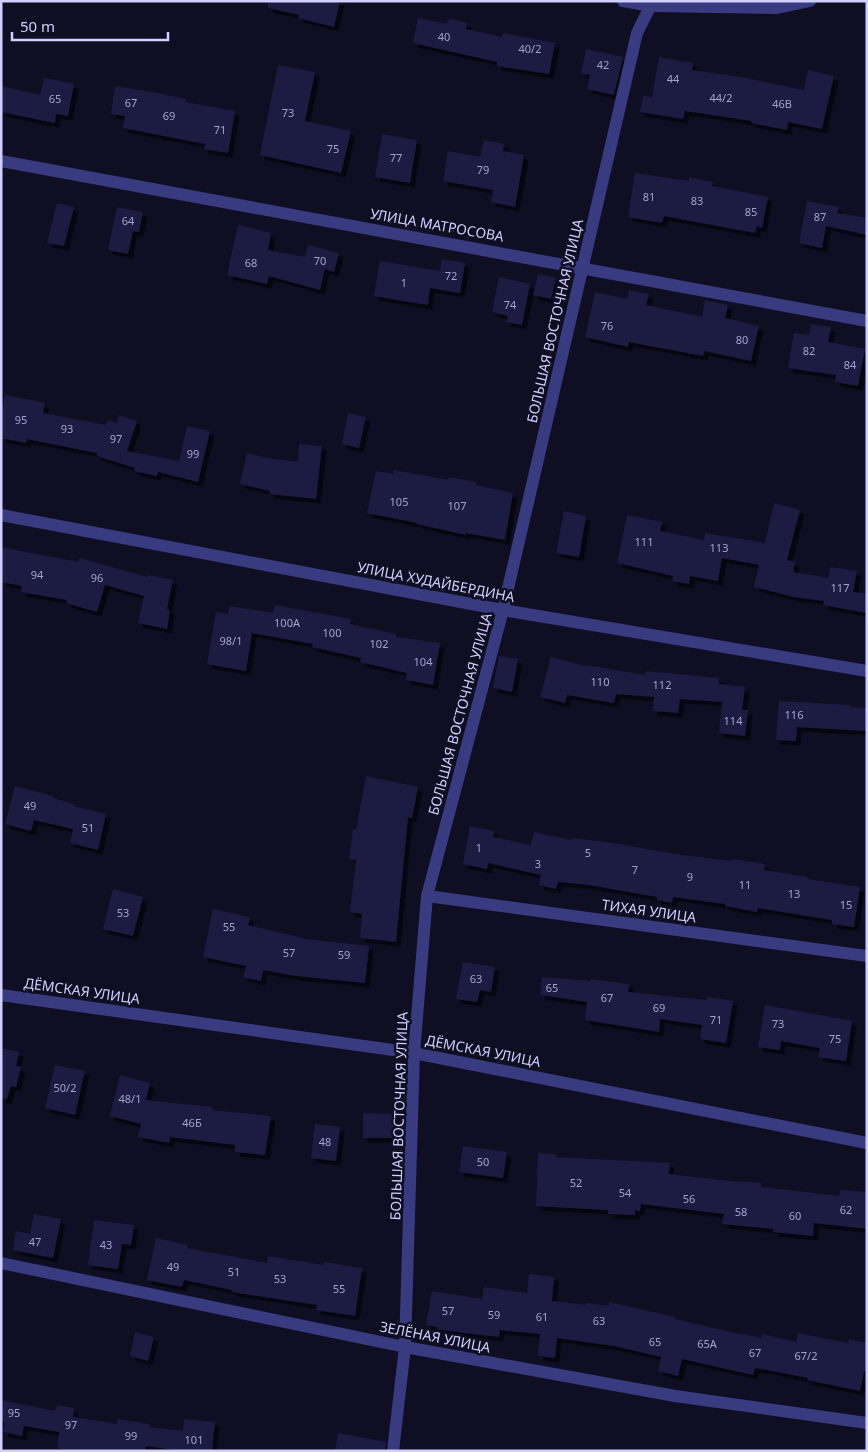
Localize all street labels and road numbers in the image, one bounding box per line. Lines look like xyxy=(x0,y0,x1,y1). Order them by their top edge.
street label: УЛИЦА МАТРОСОВА xyxy=(369,203,506,246)
street label: БОЛЬШАЯ ВОСТОЧНАЯ УЛИЦА xyxy=(522,217,587,425)
street label: УЛИЦА ХУДАЙБЕРДИНА xyxy=(356,557,516,606)
street label: БОЛЬШАЯ ВОСТОЧНАЯ УЛИЦА xyxy=(423,611,496,817)
street label: ТИХАЯ УЛИЦА xyxy=(601,894,698,927)
street label: ДЁМСКАЯ УЛИЦА xyxy=(23,973,141,1008)
street label: БОЛЬШАЯ ВОСТОЧНАЯ УЛИЦА xyxy=(385,1011,412,1221)
street label: ДЁМСКАЯ УЛИЦА xyxy=(424,1030,542,1071)
street label: ЗЕЛЁНАЯ УЛИЦА xyxy=(378,1316,492,1357)

